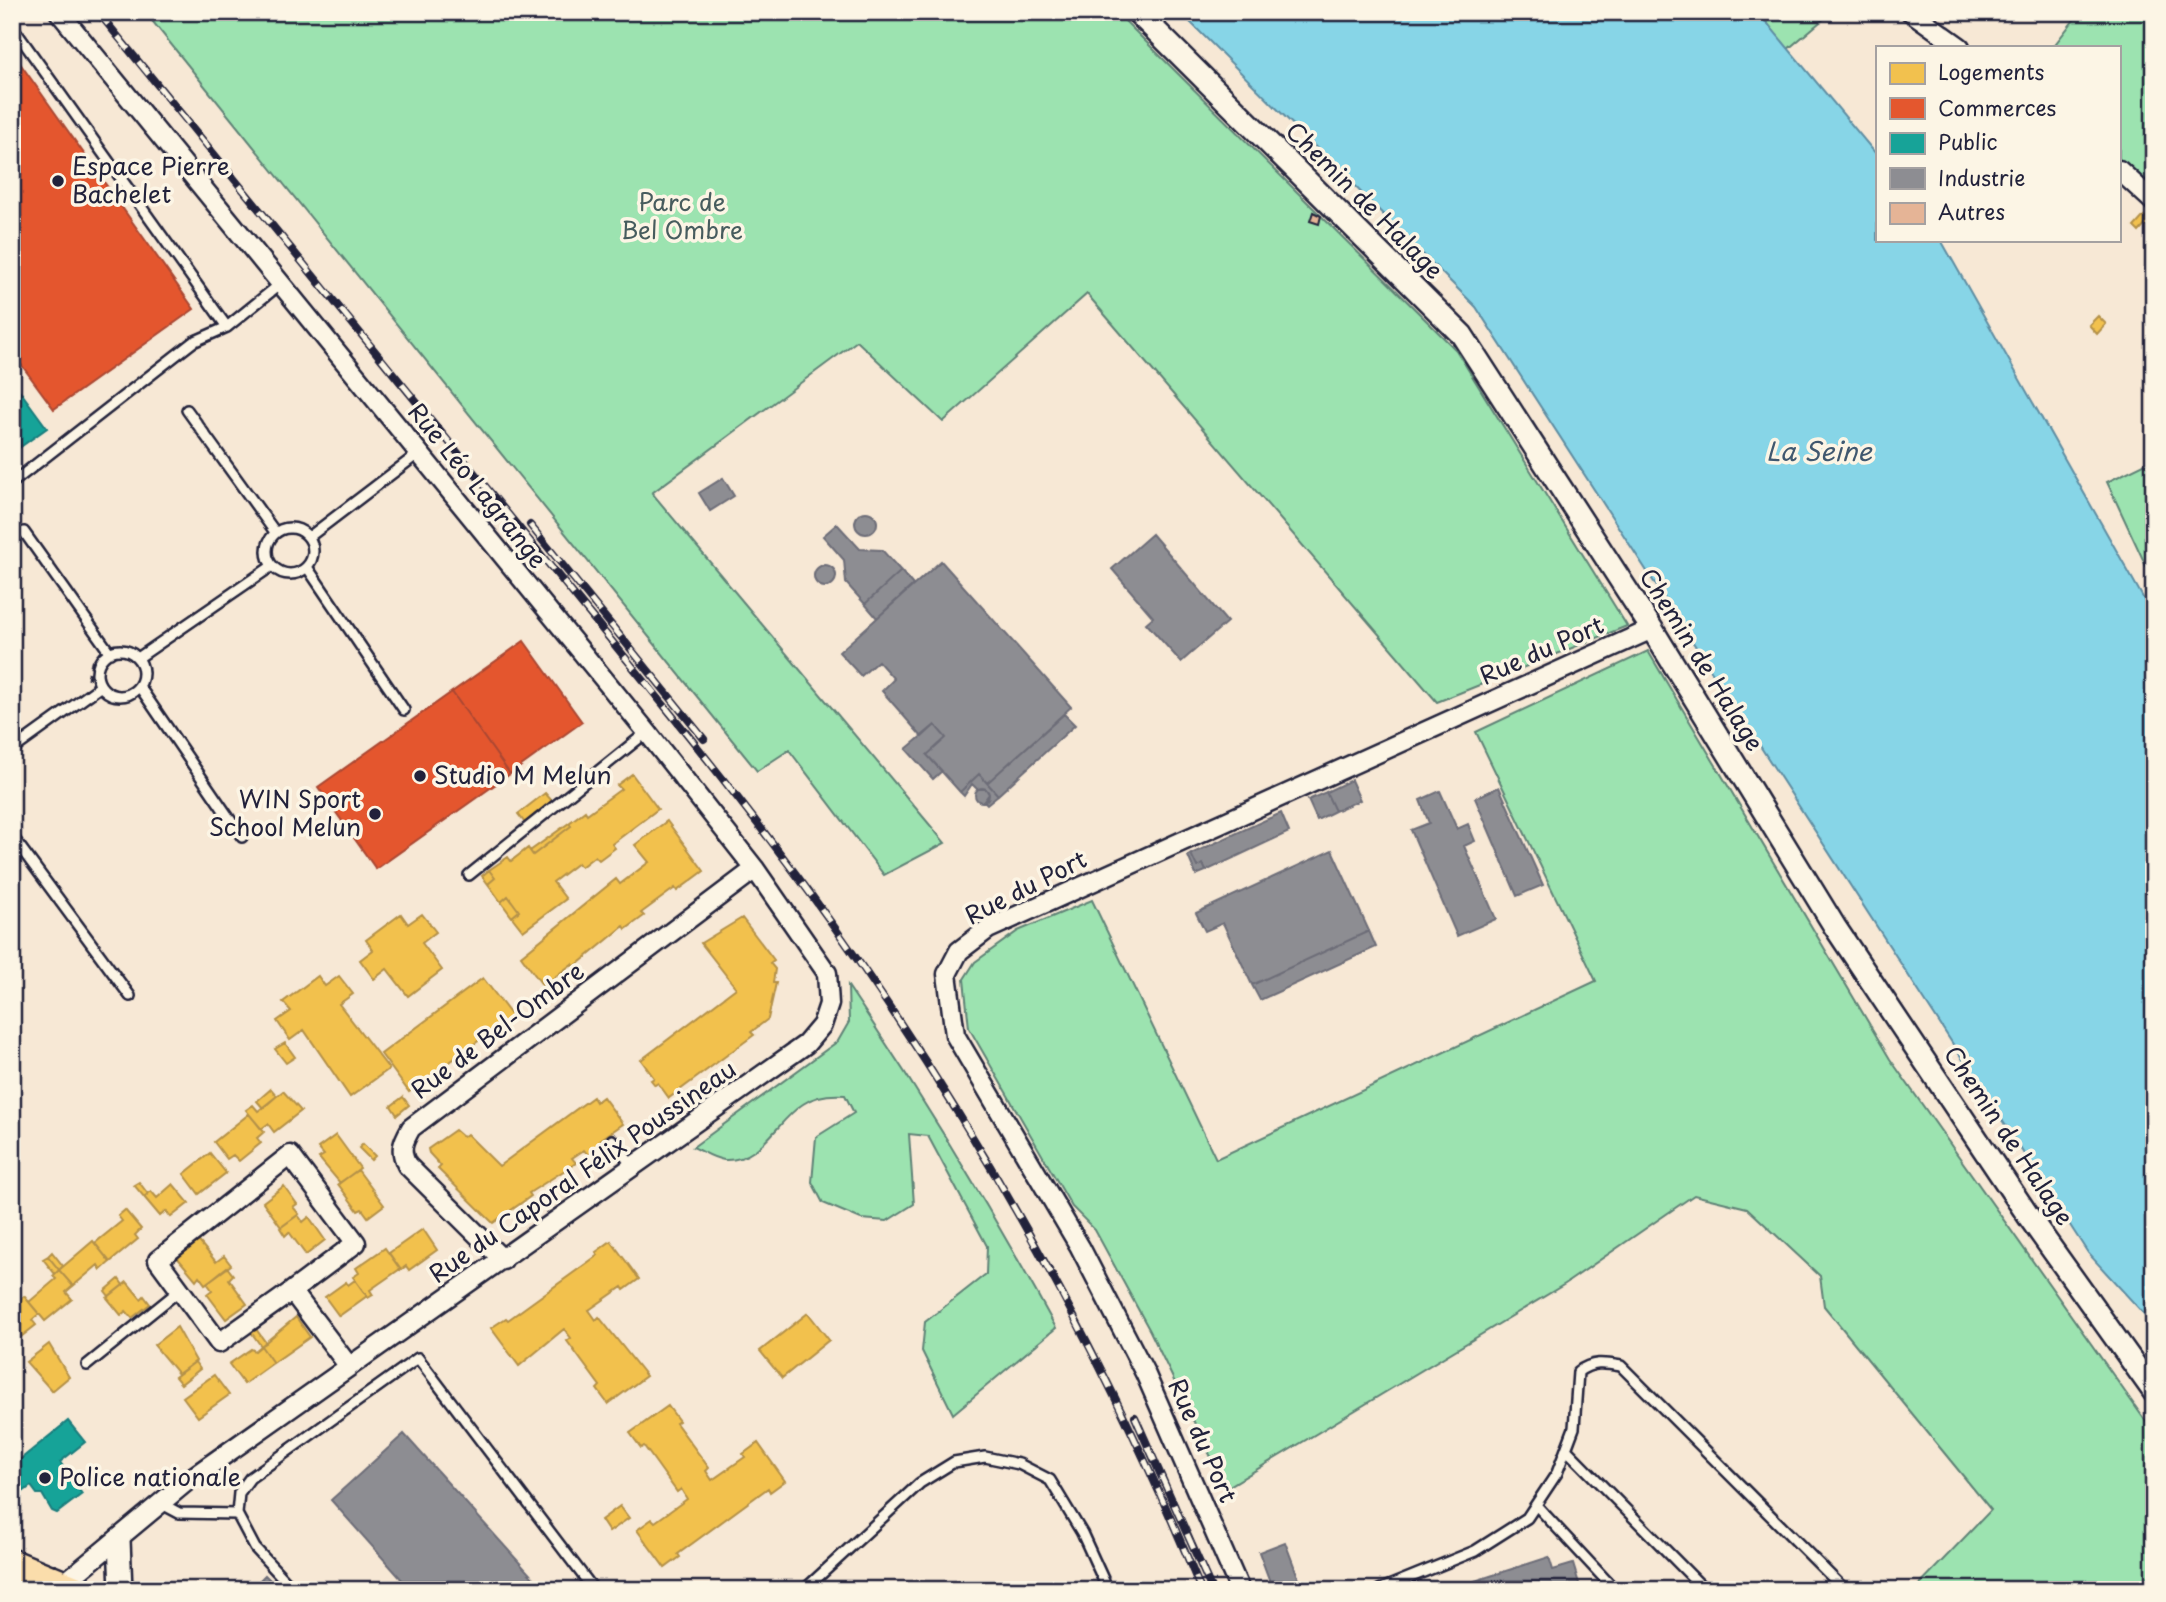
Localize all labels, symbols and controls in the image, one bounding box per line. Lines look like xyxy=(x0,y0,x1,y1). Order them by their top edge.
legend xyxy=(1876,46,2120,242)
text: Logements xyxy=(1938,55,2045,87)
text: Commerces xyxy=(1938,91,2056,123)
street label: Chemin de Halage xyxy=(1278,113,1452,287)
text: Public xyxy=(1938,125,1998,157)
place label: Espace Pierre Bachelet xyxy=(72,147,230,211)
text: Industrie xyxy=(1938,161,2025,193)
marker: Espace Pierre Bachelet xyxy=(50,173,66,189)
park label: Parc de Bel Ombre xyxy=(621,183,743,247)
text: Autres xyxy=(1938,195,2005,227)
street label: Rue Léo Lagrange xyxy=(401,394,557,575)
water label: La Seine xyxy=(1766,431,1873,470)
street label: Chemin de Halage xyxy=(1632,560,1774,758)
street label: Rue du Port xyxy=(1473,606,1609,693)
place label: Studio M Melun xyxy=(434,756,612,792)
marker: Studio M Melun xyxy=(412,768,428,784)
place label: WIN Sport School Melun xyxy=(209,780,361,844)
marker: WIN Sport School Melun xyxy=(367,806,383,822)
street label: Rue du Port xyxy=(958,840,1092,932)
street label: Rue de Bel-Ombre xyxy=(403,952,591,1107)
street label: Chemin de Halage xyxy=(1936,1038,2083,1232)
street label: Rue du Caporal Félix Poussineau xyxy=(421,1050,743,1291)
street label: Rue du Port xyxy=(1160,1372,1247,1508)
place label: Police nationale xyxy=(59,1458,241,1494)
marker: Police nationale xyxy=(37,1470,53,1486)

